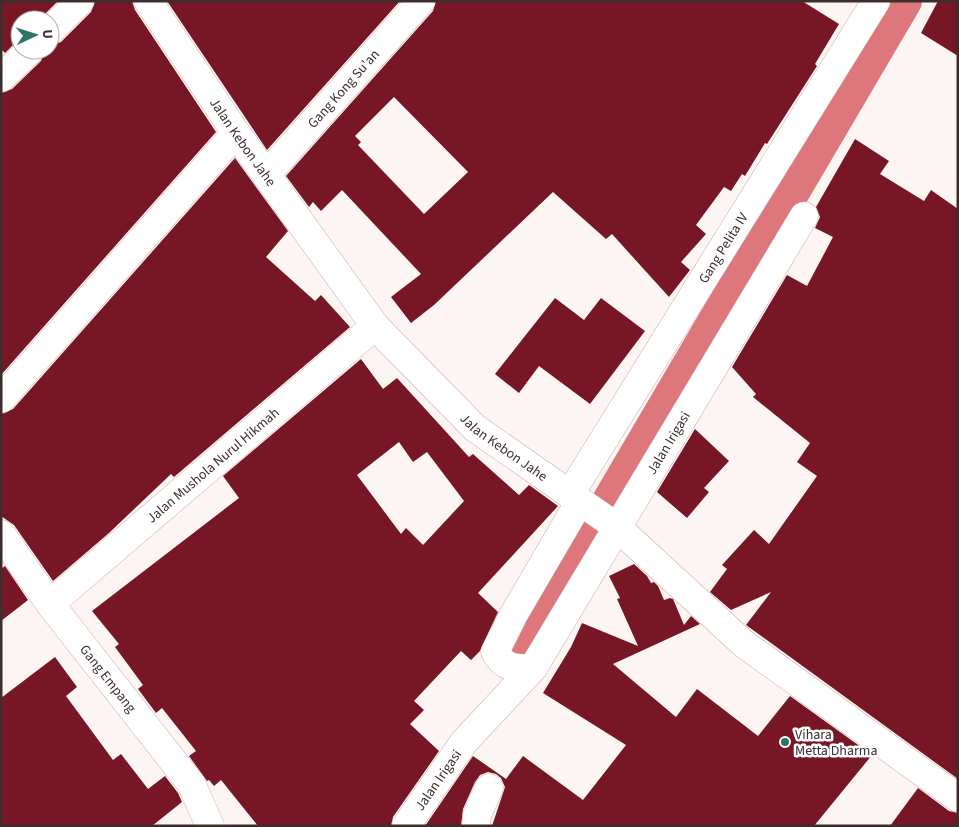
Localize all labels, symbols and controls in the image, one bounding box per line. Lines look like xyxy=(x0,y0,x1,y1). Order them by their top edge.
north arrow xyxy=(10,10,60,60)
text: U xyxy=(37,29,57,40)
street label: Gang Kong Su'an xyxy=(303,45,385,133)
street label: Jalan Kebon Jahe xyxy=(204,94,280,191)
street label: Gang Pelita IV xyxy=(694,208,754,287)
street label: Jalan Mushola Nurul Hikmah xyxy=(143,403,284,528)
street label: Jalan Irigasi xyxy=(642,408,696,478)
street label: Jalan Kebon Jahe xyxy=(455,409,551,487)
street label: Gang Empang xyxy=(75,641,141,717)
place label: Vihara Metta Dharma xyxy=(795,725,878,761)
marker: Vihara Metta Dharma xyxy=(779,736,791,748)
street label: Jalan Irigasi xyxy=(410,746,467,815)

